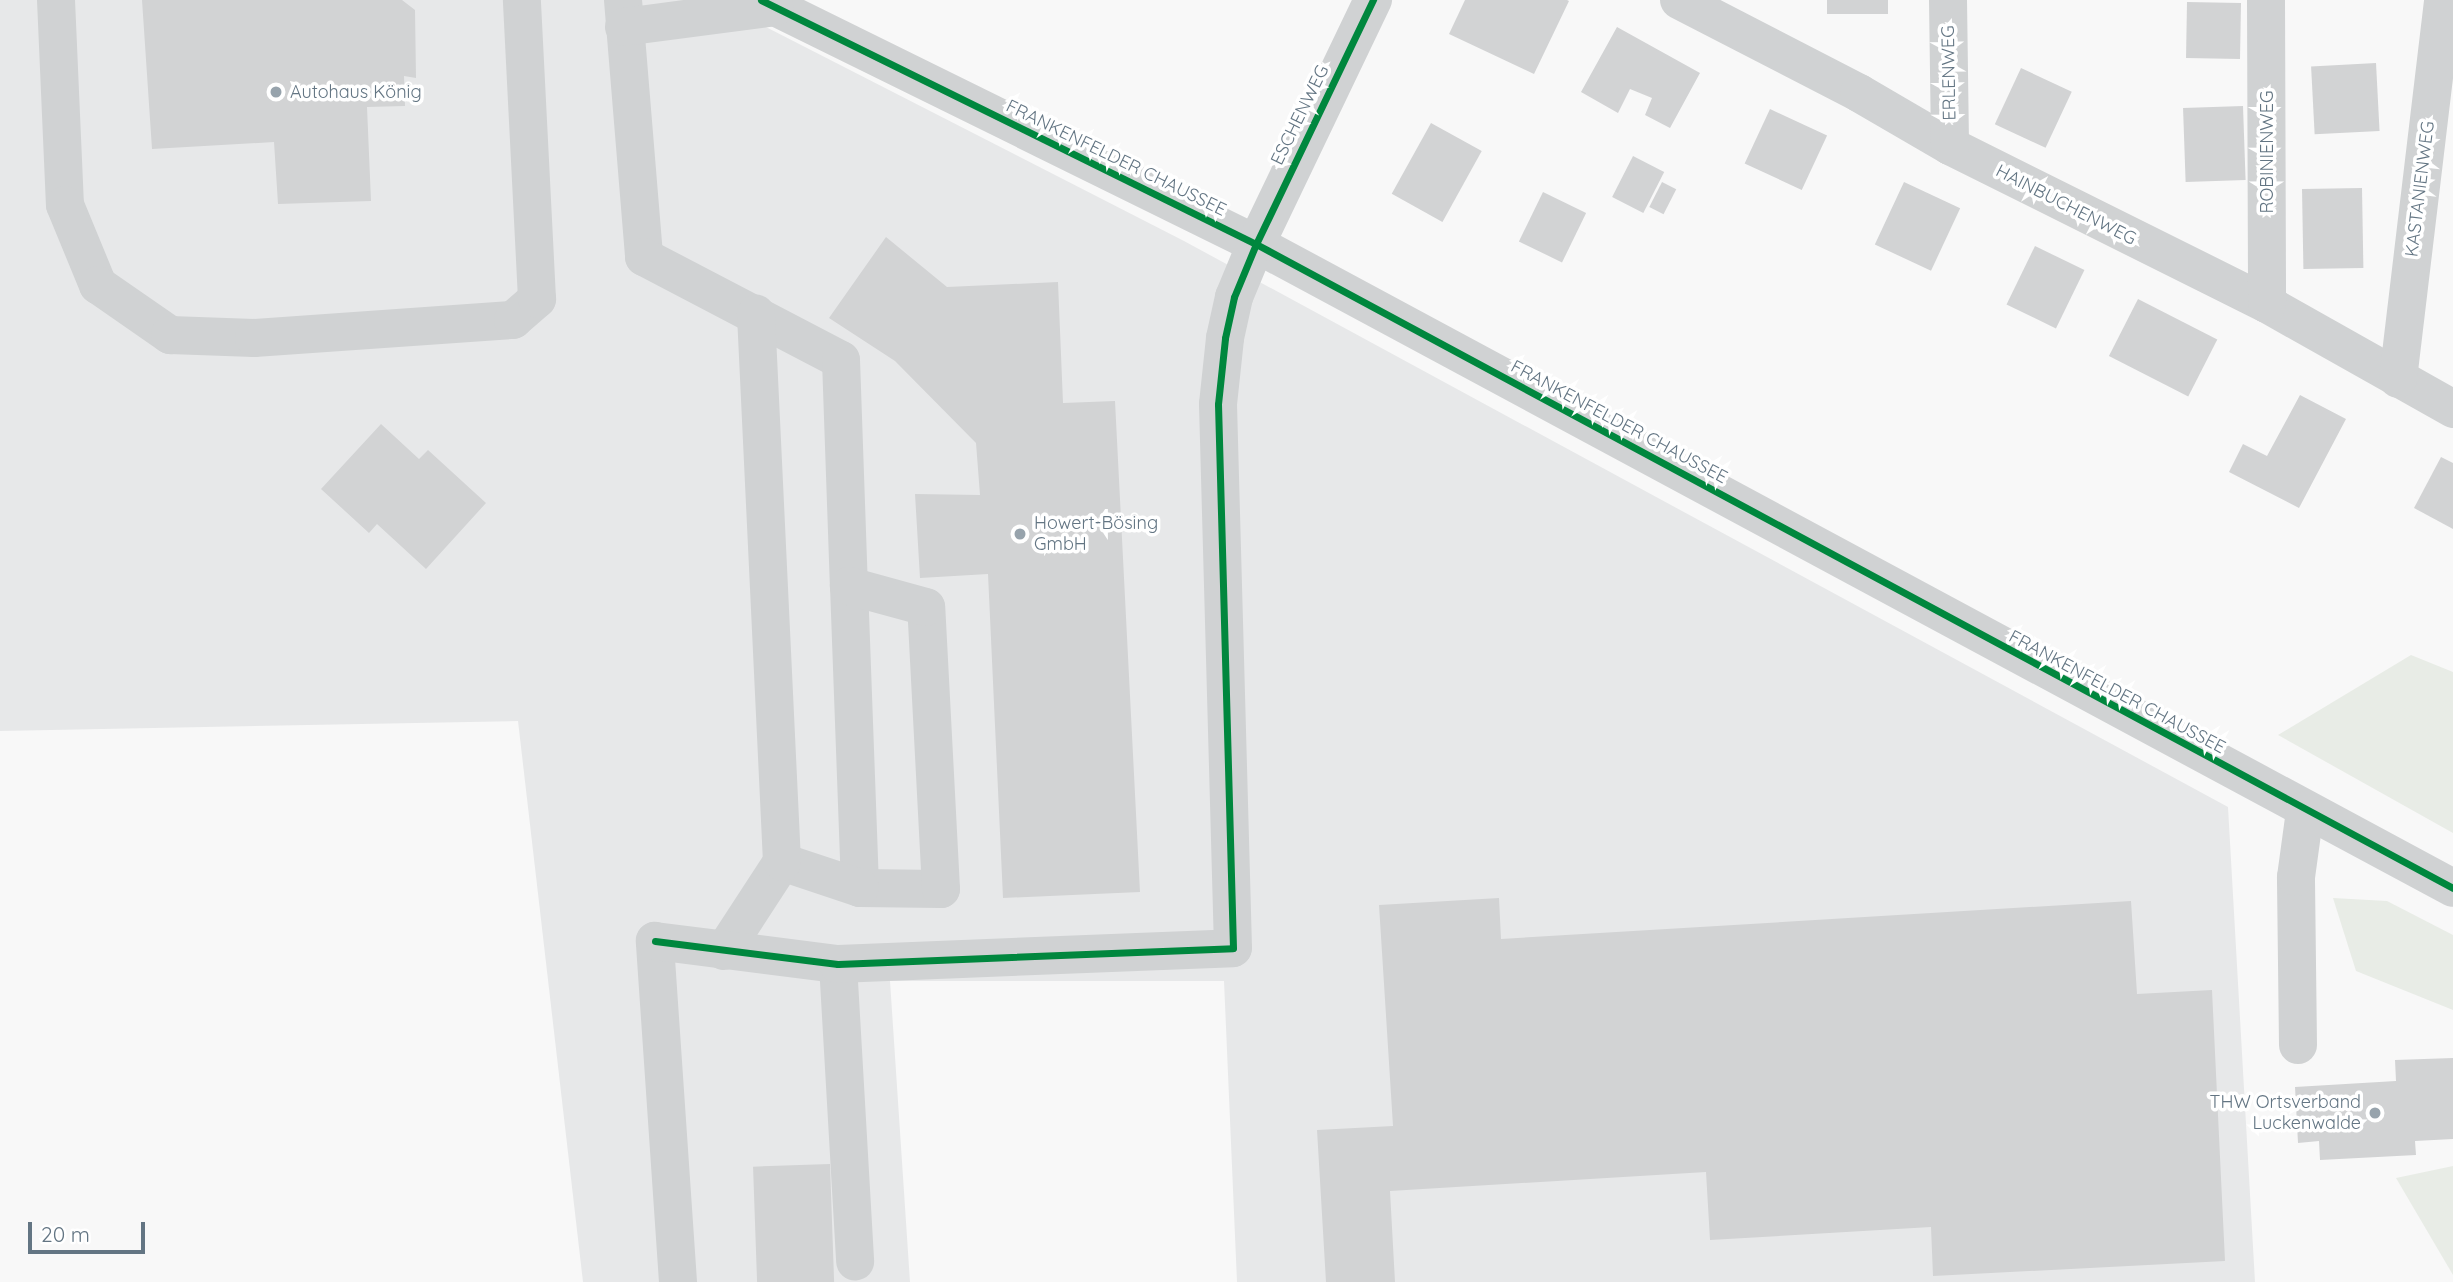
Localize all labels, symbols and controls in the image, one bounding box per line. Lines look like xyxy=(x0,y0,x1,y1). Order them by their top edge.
street label: ERLENWEG xyxy=(1937,25,1961,121)
street label: ESCHENWEG xyxy=(1267,62,1333,168)
place label: Autohaus König xyxy=(290,81,422,103)
marker: Autohaus König xyxy=(268,84,284,100)
street label: ROBINIENWEG xyxy=(2256,91,2278,213)
street label: FRANKENFELDER CHAUSSEE xyxy=(1002,95,1230,221)
street label: KASTANIENWEG xyxy=(2401,120,2439,258)
street label: HAINBUCHENWEG xyxy=(1992,160,2140,250)
street label: FRANKENFELDER CHAUSSEE xyxy=(1507,356,1731,488)
place label: Howert-Bösing GmbH xyxy=(1034,513,1158,556)
marker: Howert-Bösing GmbH xyxy=(1012,526,1028,542)
street label: FRANKENFELDER CHAUSSEE xyxy=(2005,626,2229,758)
place label: THW Ortsverband Luckenwalde xyxy=(2210,1092,2361,1134)
marker: THW Ortsverband Luckenwalde xyxy=(2367,1105,2383,1121)
scale bar xyxy=(32,1208,149,1252)
text: 20 m xyxy=(41,1221,90,1247)

